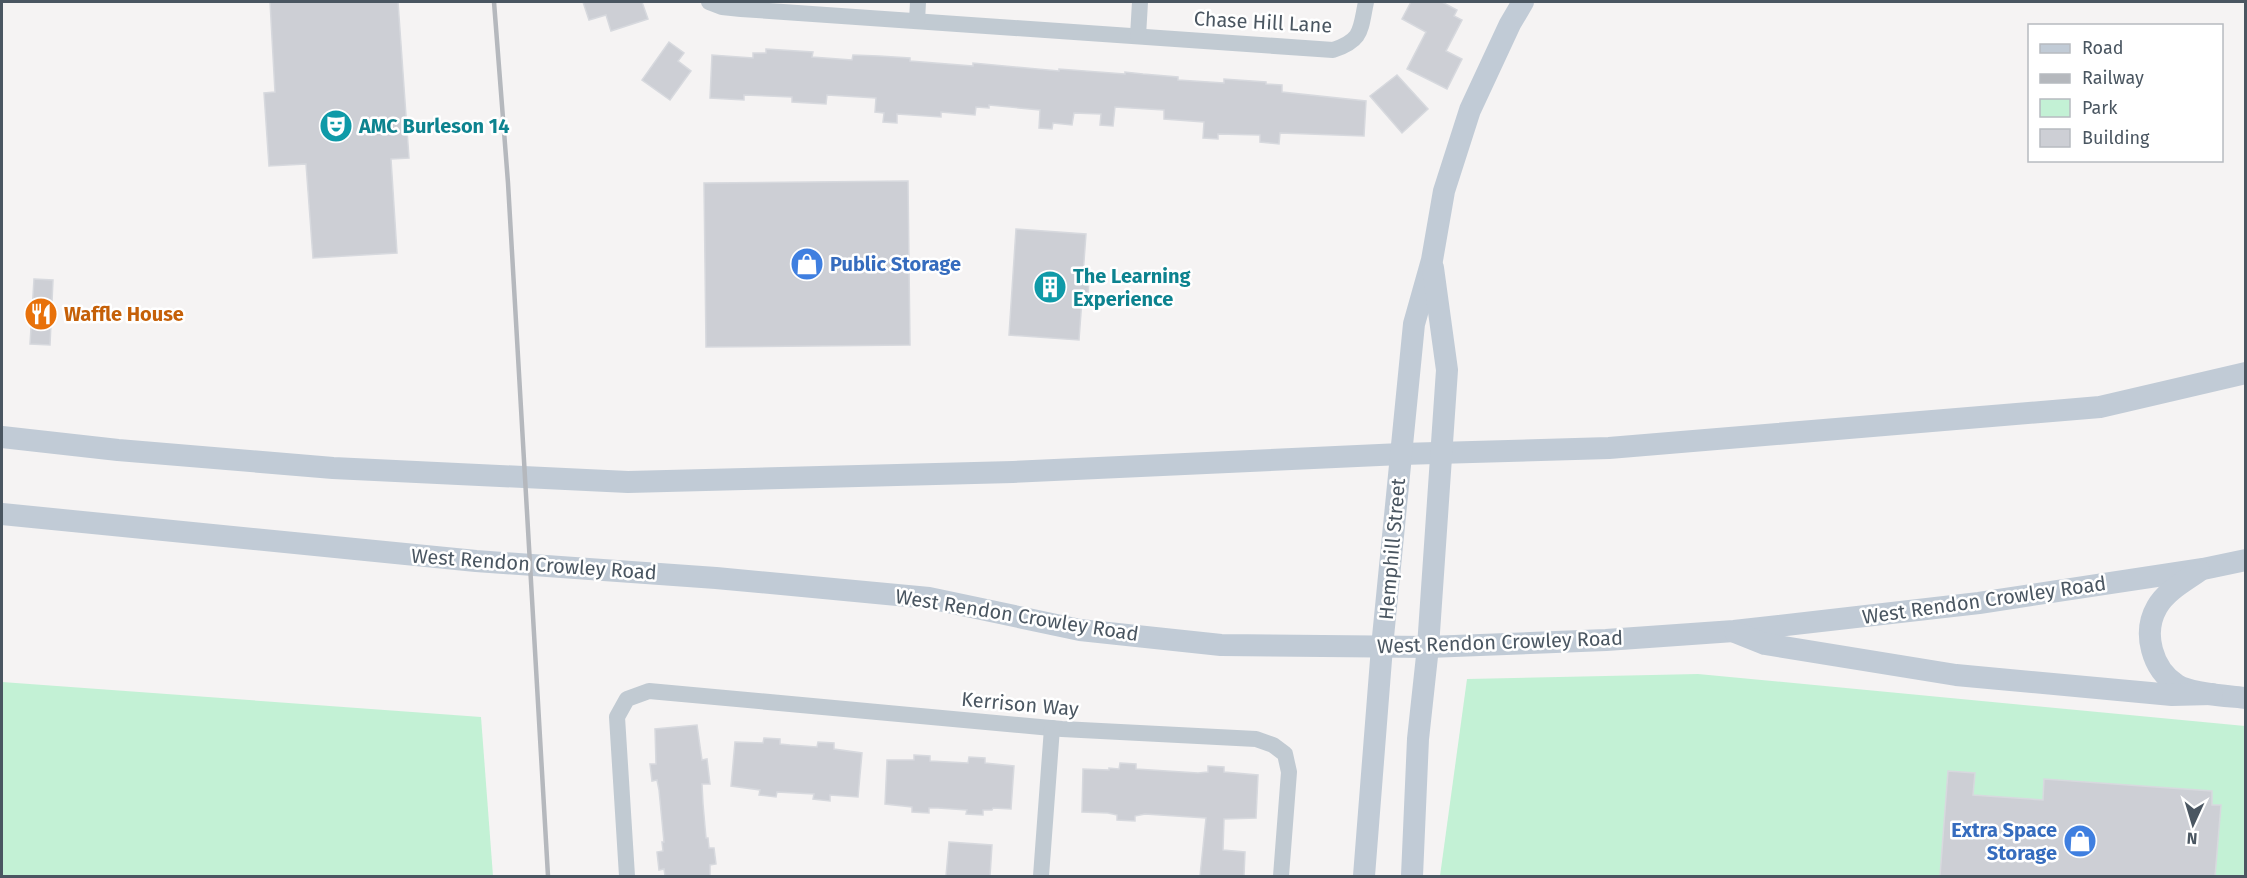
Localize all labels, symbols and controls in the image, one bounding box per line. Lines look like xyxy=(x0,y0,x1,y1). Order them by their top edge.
street label: Chase Hill Lane xyxy=(1193,6,1333,38)
legend xyxy=(2028,24,2223,162)
text: Road xyxy=(2082,37,2124,59)
text: Railway xyxy=(2082,67,2144,89)
text: Park xyxy=(2082,97,2118,119)
theatre icon: AMC Burleson 14 xyxy=(318,108,354,144)
place label: AMC Burleson 14 xyxy=(358,114,509,138)
text: Building xyxy=(2082,127,2150,149)
shop icon: Public Storage xyxy=(789,246,825,282)
place label: Public Storage xyxy=(830,252,961,276)
place label: The Learning Experience xyxy=(1073,264,1191,311)
building icon: The Learning Experience xyxy=(1032,269,1068,305)
restaurant icon: Waffle House xyxy=(23,296,59,332)
place label: Waffle House xyxy=(64,302,184,326)
street label: Hemphill Street xyxy=(1374,476,1410,621)
street label: West Rendon Crowley Road xyxy=(410,543,658,585)
street label: West Rendon Crowley Road xyxy=(1861,571,2107,629)
street label: West Rendon Crowley Road xyxy=(894,584,1140,646)
street label: West Rendon Crowley Road xyxy=(1377,626,1623,658)
street label: Kerrison Way xyxy=(960,687,1080,721)
north arrow xyxy=(2163,794,2223,854)
place label: Extra Space Storage xyxy=(1951,818,2057,865)
shop icon: Extra Space Storage xyxy=(2062,823,2098,859)
text: N xyxy=(2186,829,2198,848)

